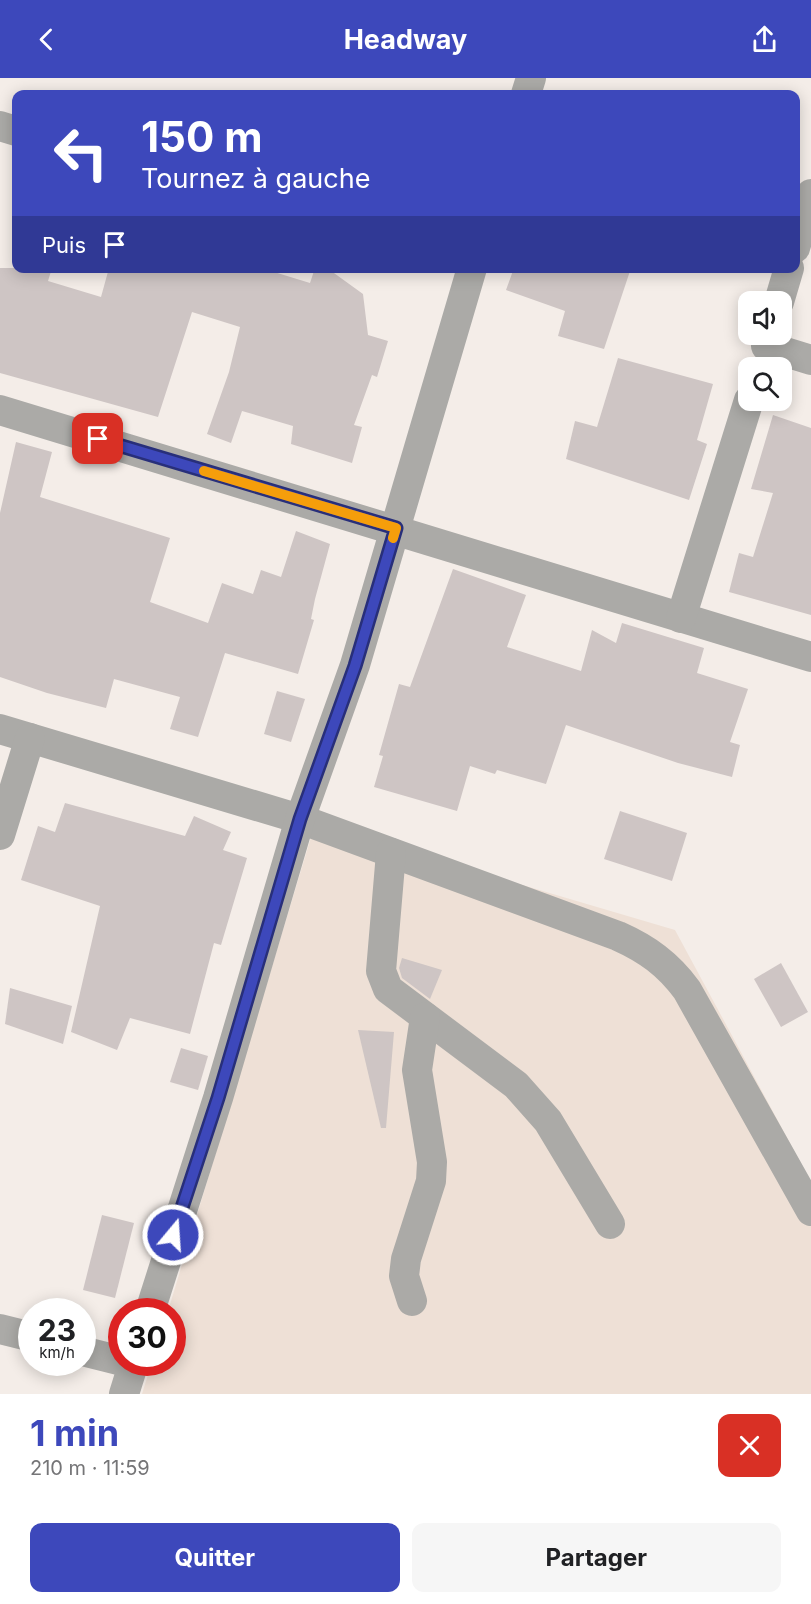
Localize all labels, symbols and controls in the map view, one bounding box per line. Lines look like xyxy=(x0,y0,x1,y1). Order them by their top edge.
icon: back xyxy=(30,23,63,56)
text: Headway xyxy=(344,23,467,56)
icon: share xyxy=(748,23,781,56)
text: 150 m xyxy=(141,111,263,162)
icon: left xyxy=(42,114,120,192)
text: Tournez à gauche xyxy=(141,162,370,195)
icon: arrive xyxy=(98,228,131,261)
text: Puis xyxy=(42,232,86,258)
map controls xyxy=(738,291,792,411)
button: sound xyxy=(738,291,792,345)
button: search xyxy=(738,357,792,411)
pin xyxy=(72,413,123,464)
icon: arrive xyxy=(81,422,114,455)
position arrow xyxy=(141,1203,205,1267)
speed limit sign: 30 xyxy=(108,1298,186,1376)
text: 23 xyxy=(38,1312,76,1348)
text: km/h xyxy=(39,1343,75,1362)
text: 1 min xyxy=(30,1411,119,1455)
button: close xyxy=(718,1414,781,1477)
text: 210 m · 11:59 xyxy=(30,1456,150,1480)
button: Quitter xyxy=(30,1523,400,1592)
button: Partager xyxy=(412,1523,781,1592)

